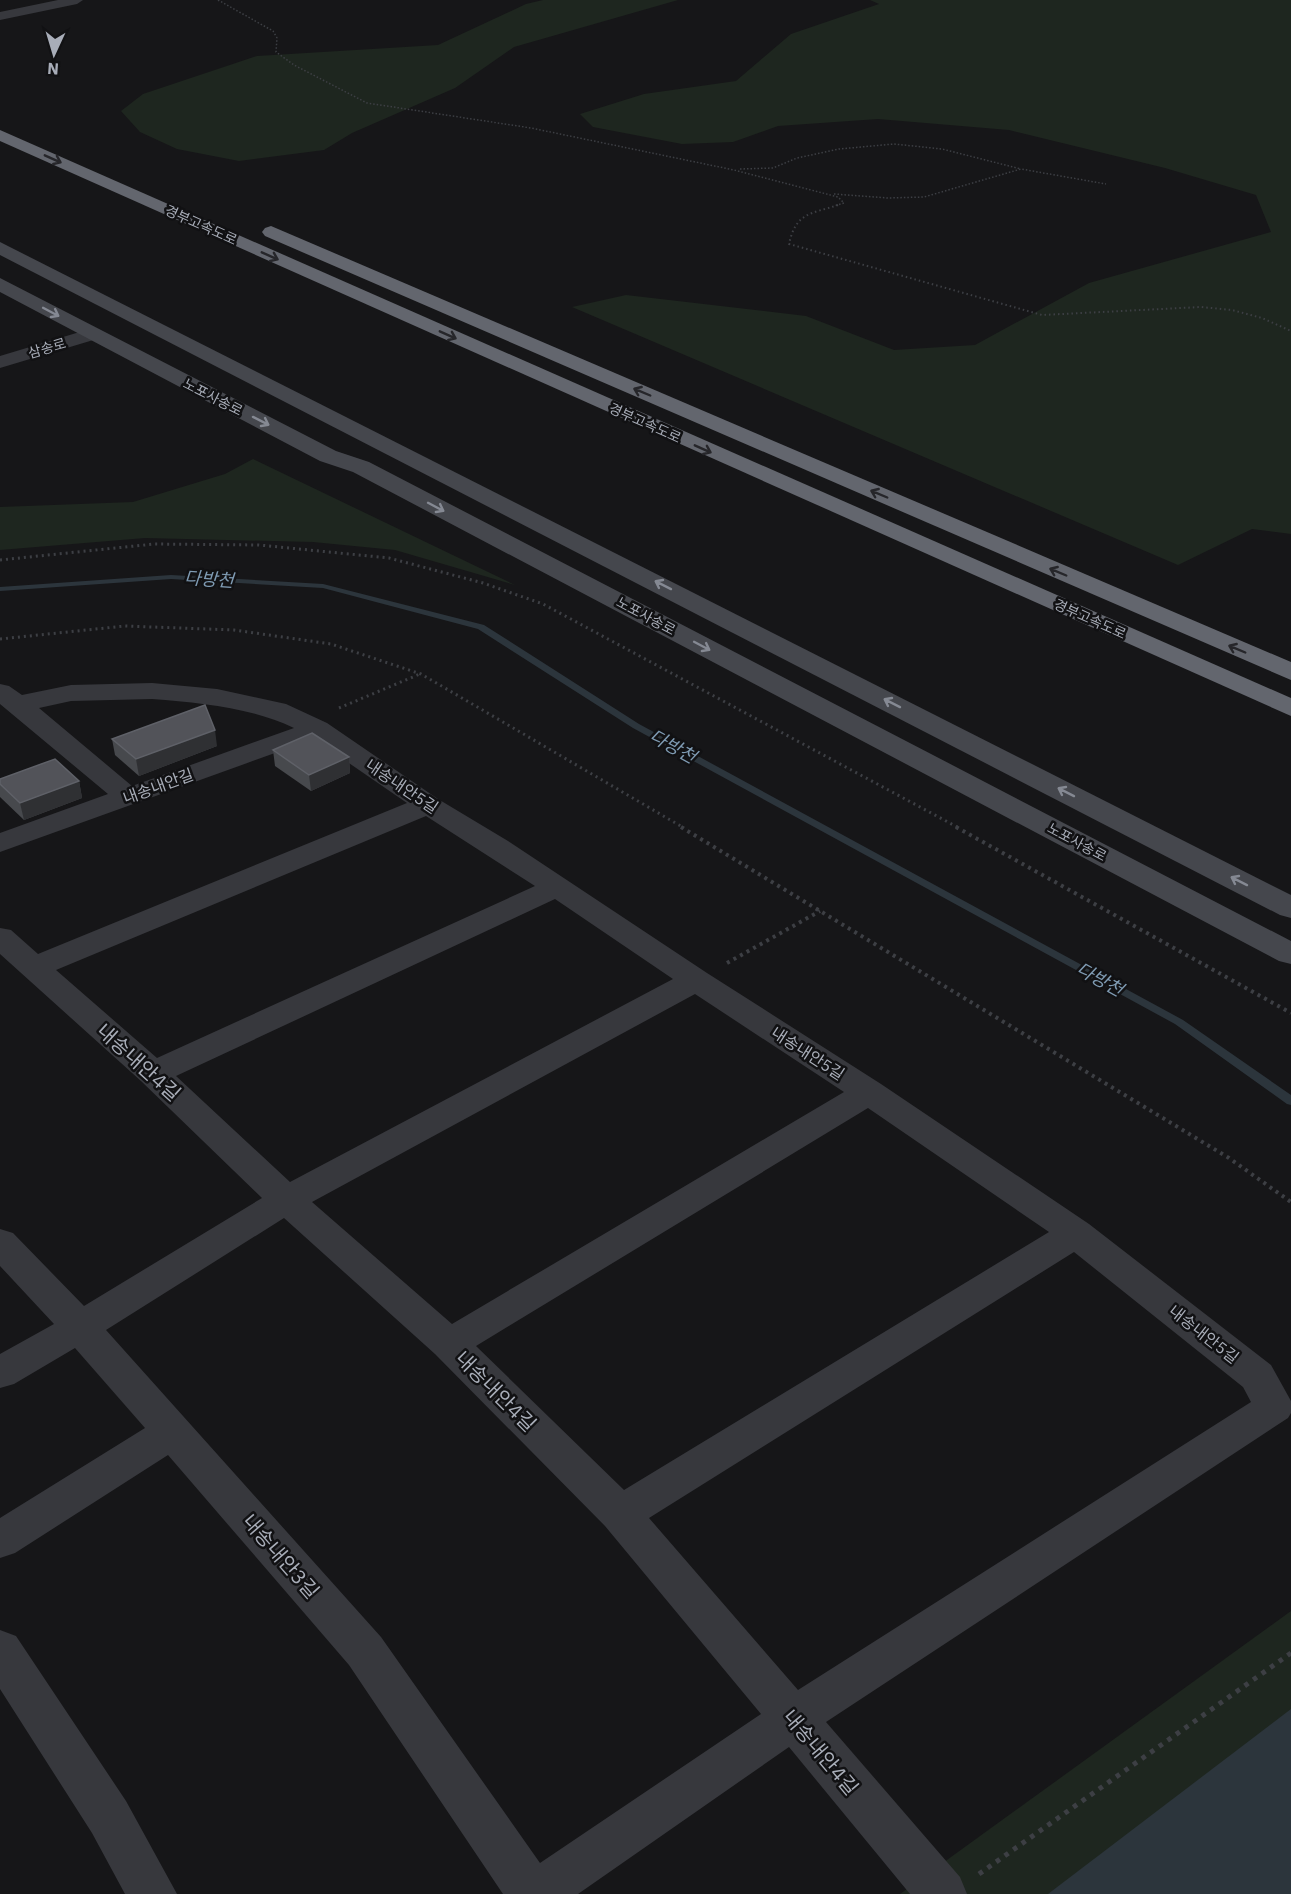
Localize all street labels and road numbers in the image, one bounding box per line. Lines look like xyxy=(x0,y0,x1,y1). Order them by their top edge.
street label: 경부고속도로 xyxy=(162,201,240,249)
street label: 삼송로 xyxy=(26,334,68,362)
street label: 노포사송로 xyxy=(180,374,246,420)
street label: 경부고속도로 xyxy=(606,399,684,447)
street label: 노포사송로 xyxy=(613,593,679,639)
street label: 경부고속도로 xyxy=(1051,595,1129,643)
street label: 내송내안5길 xyxy=(362,754,442,818)
street label: 내송내안길 xyxy=(120,764,196,808)
street label: 노포사송로 xyxy=(1044,819,1110,865)
street label: 내송내안4길 xyxy=(91,1017,187,1107)
street label: 내송내안5길 xyxy=(768,1022,848,1084)
street label: 내송내안5길 xyxy=(1165,1301,1243,1367)
street label: 내송내안4길 xyxy=(450,1345,542,1437)
street label: 내송내안3길 xyxy=(237,1508,325,1604)
street label: 내송내안4길 xyxy=(777,1703,865,1801)

